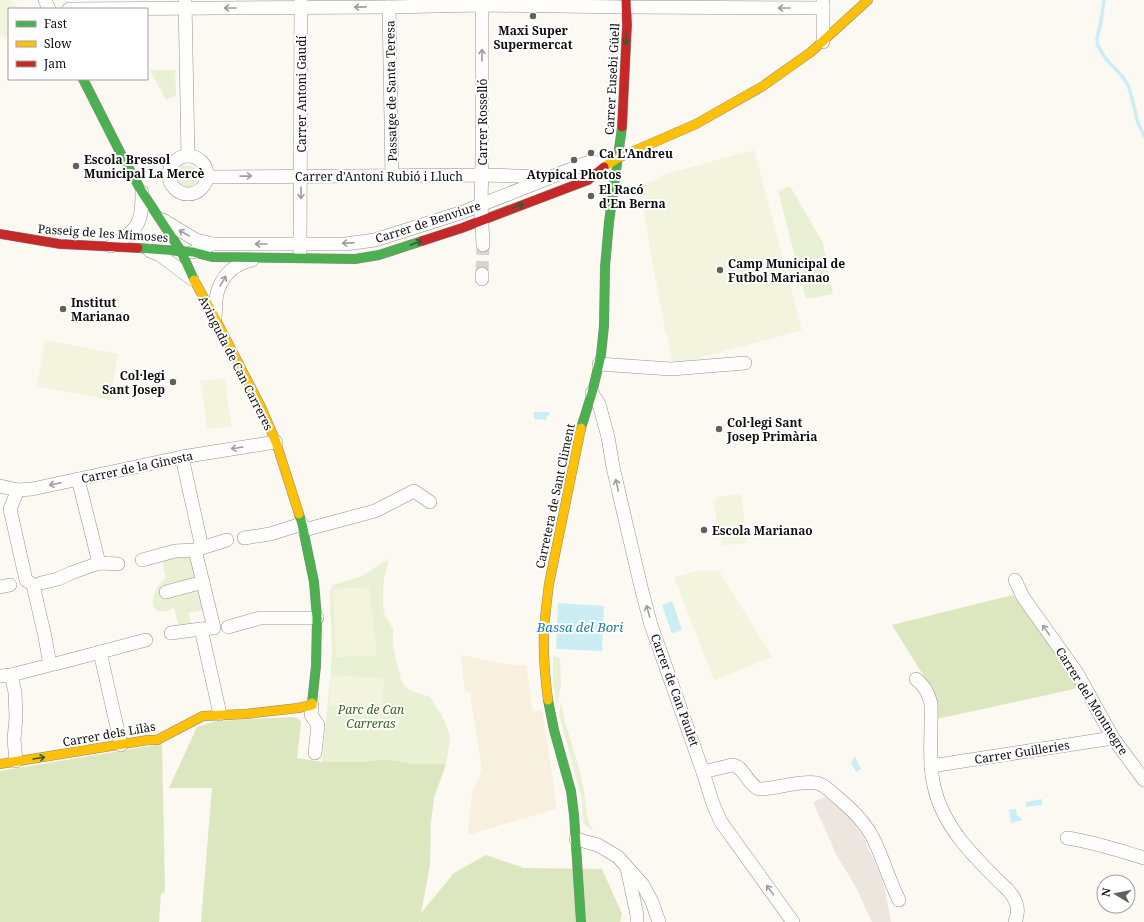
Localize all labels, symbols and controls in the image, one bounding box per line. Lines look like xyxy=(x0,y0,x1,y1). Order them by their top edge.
one-way arrow xyxy=(354,3,367,11)
one-way arrow xyxy=(224,4,237,12)
one-way arrow xyxy=(778,4,791,12)
legend xyxy=(8,8,148,80)
marker: Maxi Super Supermercat xyxy=(528,11,538,21)
text: Fast xyxy=(44,15,67,32)
street label: Passatge de Santa Teresa xyxy=(381,20,401,162)
place label: Maxi Super Supermercat xyxy=(493,22,573,53)
street label: Carrer Eusebi Güell xyxy=(601,22,623,135)
one-way arrow xyxy=(623,32,630,45)
text: Slow xyxy=(44,35,72,52)
street label: Carrer Antoni Gaudí xyxy=(293,35,310,152)
one-way arrow xyxy=(478,49,486,62)
text: Jam xyxy=(43,55,66,72)
street label: Carrer Rosselló xyxy=(474,78,491,166)
place label: Ca L'Andreu xyxy=(599,145,673,162)
marker: Ca L'Andreu xyxy=(586,148,596,158)
place label: Escola Bressol Municipal La Mercè xyxy=(84,151,205,182)
marker: Atypical Photos xyxy=(569,155,579,165)
marker: Escola Bressol Municipal La Mercè xyxy=(71,161,81,171)
place label: Atypical Photos xyxy=(527,166,622,183)
street label: Carrer d'Antoni Rubió i Lluch xyxy=(295,168,463,185)
one-way arrow xyxy=(239,172,252,180)
place label: El Racó d'En Berna xyxy=(599,181,666,212)
one-way arrow xyxy=(297,186,305,199)
marker: El Racó d'En Berna xyxy=(586,191,596,201)
street label: Carrer de Benviure xyxy=(373,197,483,247)
one-way arrow xyxy=(512,202,524,210)
street label: Passeig de les Mimoses xyxy=(37,220,169,246)
one-way arrow xyxy=(178,229,190,236)
one-way arrow xyxy=(410,239,422,247)
one-way arrow xyxy=(255,240,268,248)
one-way arrow xyxy=(342,240,355,247)
place label: Camp Municipal de Futbol Marianao xyxy=(728,255,845,286)
marker: Camp Municipal de Futbol Marianao xyxy=(715,265,725,275)
one-way arrow xyxy=(220,275,228,287)
street label: Avinguda de Can Carreres xyxy=(195,293,277,433)
place label: Institut Marianao xyxy=(71,294,130,325)
marker: Institut Marianao xyxy=(58,304,68,314)
place label: Col·legi Sant Josep xyxy=(102,367,166,398)
marker: Col·legi Sant Josep xyxy=(168,377,178,387)
place label: Col·legi Sant Josep Primària xyxy=(726,414,818,445)
street label: Carretera de Sant Climent xyxy=(531,422,579,570)
marker: Col·legi Sant Josep Primària xyxy=(714,424,724,434)
one-way arrow xyxy=(231,444,244,452)
street label: Carrer de la Ginesta xyxy=(79,447,195,487)
one-way arrow xyxy=(613,479,621,492)
one-way arrow xyxy=(48,481,61,489)
place label: Escola Marianao xyxy=(712,522,813,539)
marker: Escola Marianao xyxy=(699,525,709,535)
one-way arrow xyxy=(643,605,651,618)
water label: Bassa del Bori xyxy=(536,618,623,636)
one-way arrow xyxy=(1042,625,1050,636)
street label: Carrer de Can Paulet xyxy=(647,631,703,749)
street label: Carrer del Montnegre xyxy=(1052,644,1132,758)
park label: Parc de Can Carreras xyxy=(337,701,404,732)
street label: Carrer dels Lilàs xyxy=(61,717,157,751)
street label: Carrer Guilleries xyxy=(973,736,1071,768)
one-way arrow xyxy=(32,754,45,762)
north arrow xyxy=(1096,874,1136,914)
one-way arrow xyxy=(766,885,774,896)
text: N xyxy=(1098,886,1114,898)

